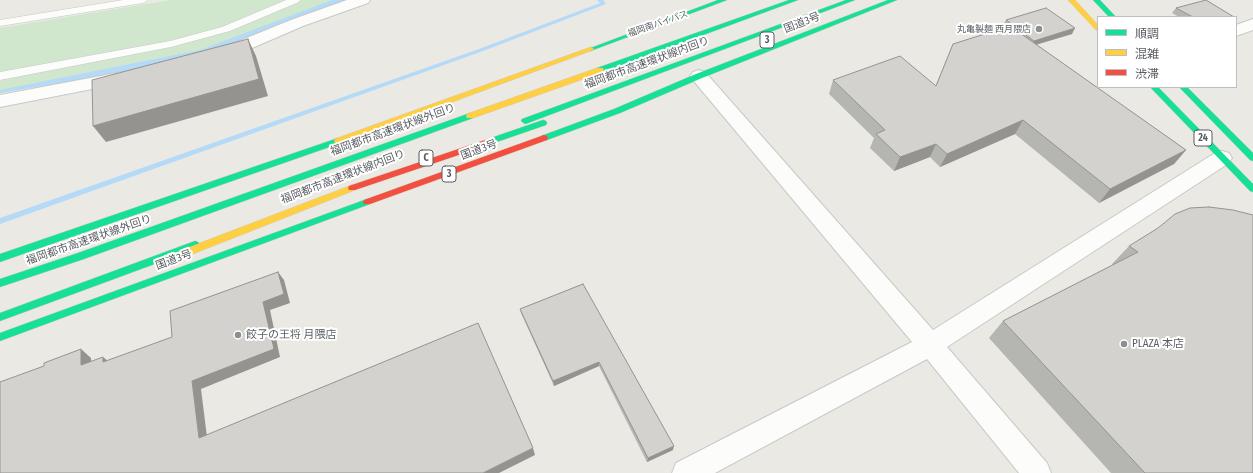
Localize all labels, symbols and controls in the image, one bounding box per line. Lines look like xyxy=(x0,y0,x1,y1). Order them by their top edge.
street label: 福岡南バイパス xyxy=(626,9,690,39)
street label: 国道3号 xyxy=(782,10,822,36)
legend xyxy=(1097,16,1237,88)
place label: 丸亀製麺 西月隈店 xyxy=(957,24,1031,34)
marker: 丸亀製麺 西月隈店 xyxy=(1034,24,1044,34)
text: 順調 xyxy=(1135,27,1159,41)
road number: 3 xyxy=(760,32,774,48)
street label: 福岡都市高速環状線内回り xyxy=(583,34,711,92)
text: 混雑 xyxy=(1135,47,1159,61)
text: 渋滞 xyxy=(1135,67,1159,81)
street label: 福岡都市高速環状線外回り xyxy=(329,101,457,159)
road number: 24 xyxy=(1194,130,1212,146)
street label: 国道3号 xyxy=(459,137,499,163)
street label: 福岡都市高速環状線内回り xyxy=(279,147,407,207)
road number: C xyxy=(419,150,433,166)
road number: 3 xyxy=(442,166,456,182)
street label: 福岡都市高速環状線外回り xyxy=(24,212,154,268)
street label: 国道3号 xyxy=(154,247,194,273)
place label: 餃子の王将 月隈店 xyxy=(246,328,337,342)
marker: 餃子の王将 月隈店 xyxy=(233,330,243,340)
place label: PLAZA 本店 xyxy=(1132,337,1184,351)
marker: PLAZA 本店 xyxy=(1119,339,1129,349)

